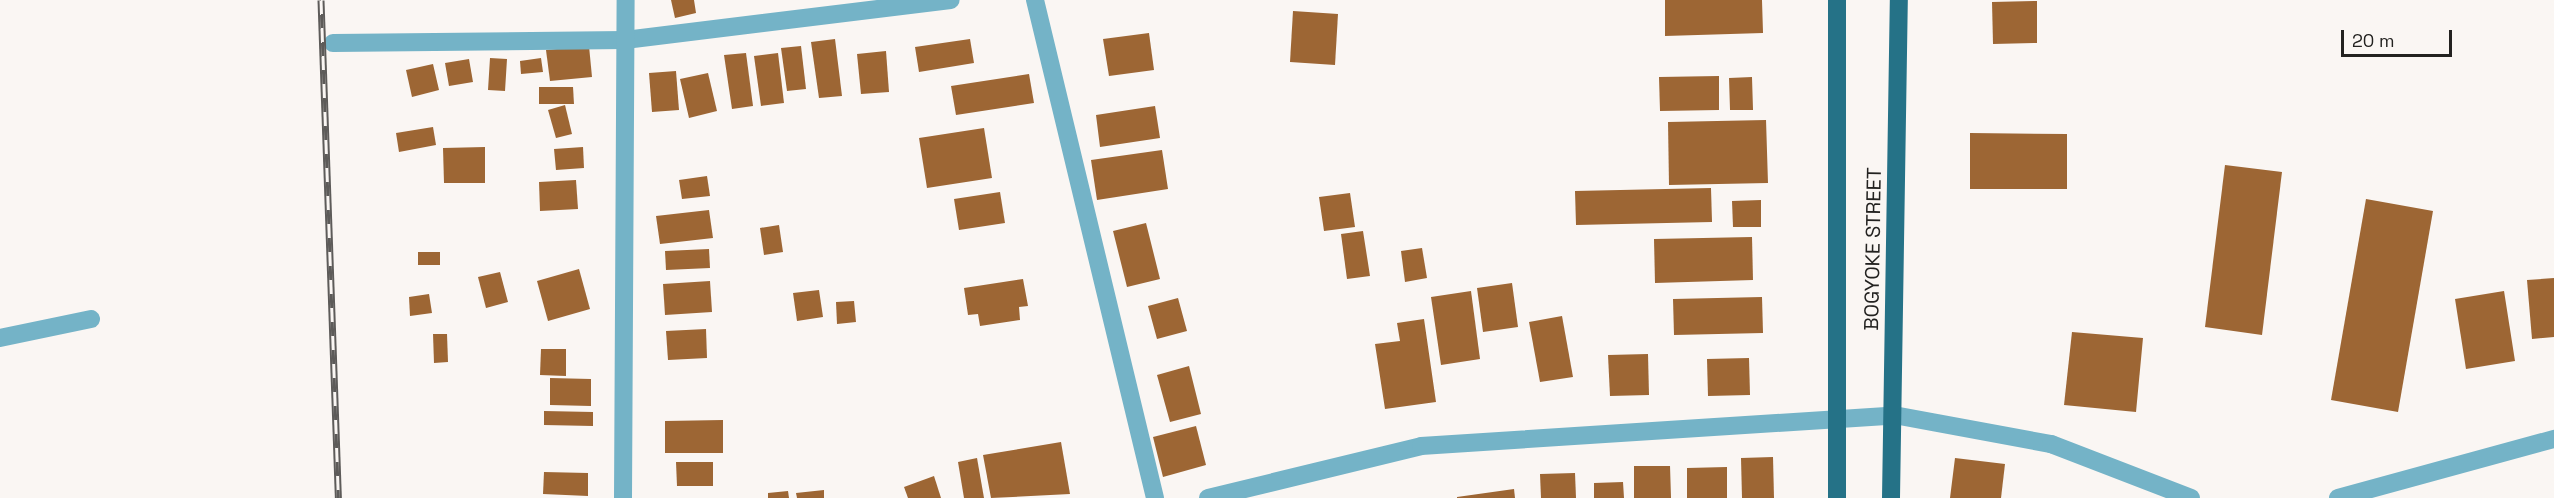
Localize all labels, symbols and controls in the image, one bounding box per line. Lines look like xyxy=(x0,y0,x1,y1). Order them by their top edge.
scale bar xyxy=(2344,18,2455,56)
text: 20 m xyxy=(2352,29,2395,52)
street label: BOGYOKE STREET xyxy=(1860,167,1886,331)

